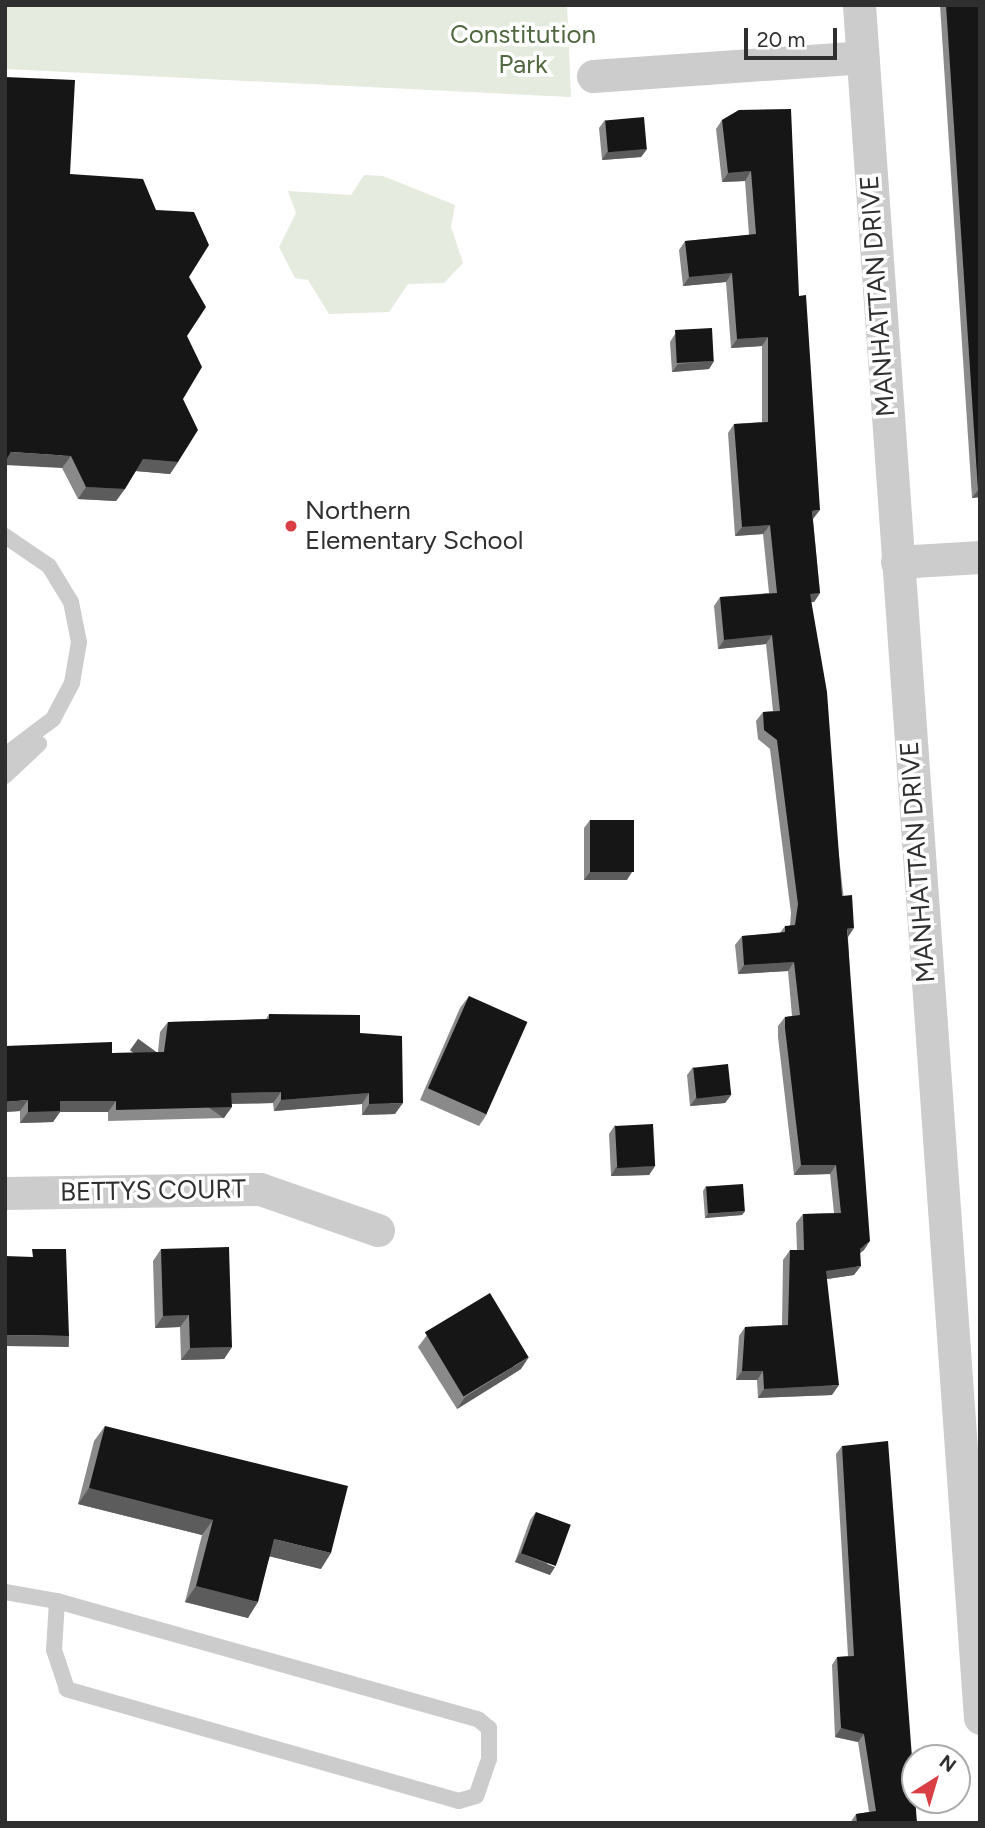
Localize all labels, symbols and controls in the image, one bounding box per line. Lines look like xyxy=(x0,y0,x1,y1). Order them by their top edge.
scale bar xyxy=(747,14,840,58)
park label: Constitution Park xyxy=(450,19,596,80)
text: 20 m xyxy=(757,27,805,52)
street label: MANHATTAN DRIVE xyxy=(854,174,902,418)
place label: Northern Elementary School xyxy=(305,495,523,556)
marker: Northern Elementary School xyxy=(283,518,299,534)
street label: MANHATTAN DRIVE xyxy=(894,740,942,984)
street label: BETTYS COURT xyxy=(60,1174,246,1208)
north arrow xyxy=(901,1744,971,1814)
text: N xyxy=(935,1750,961,1777)

